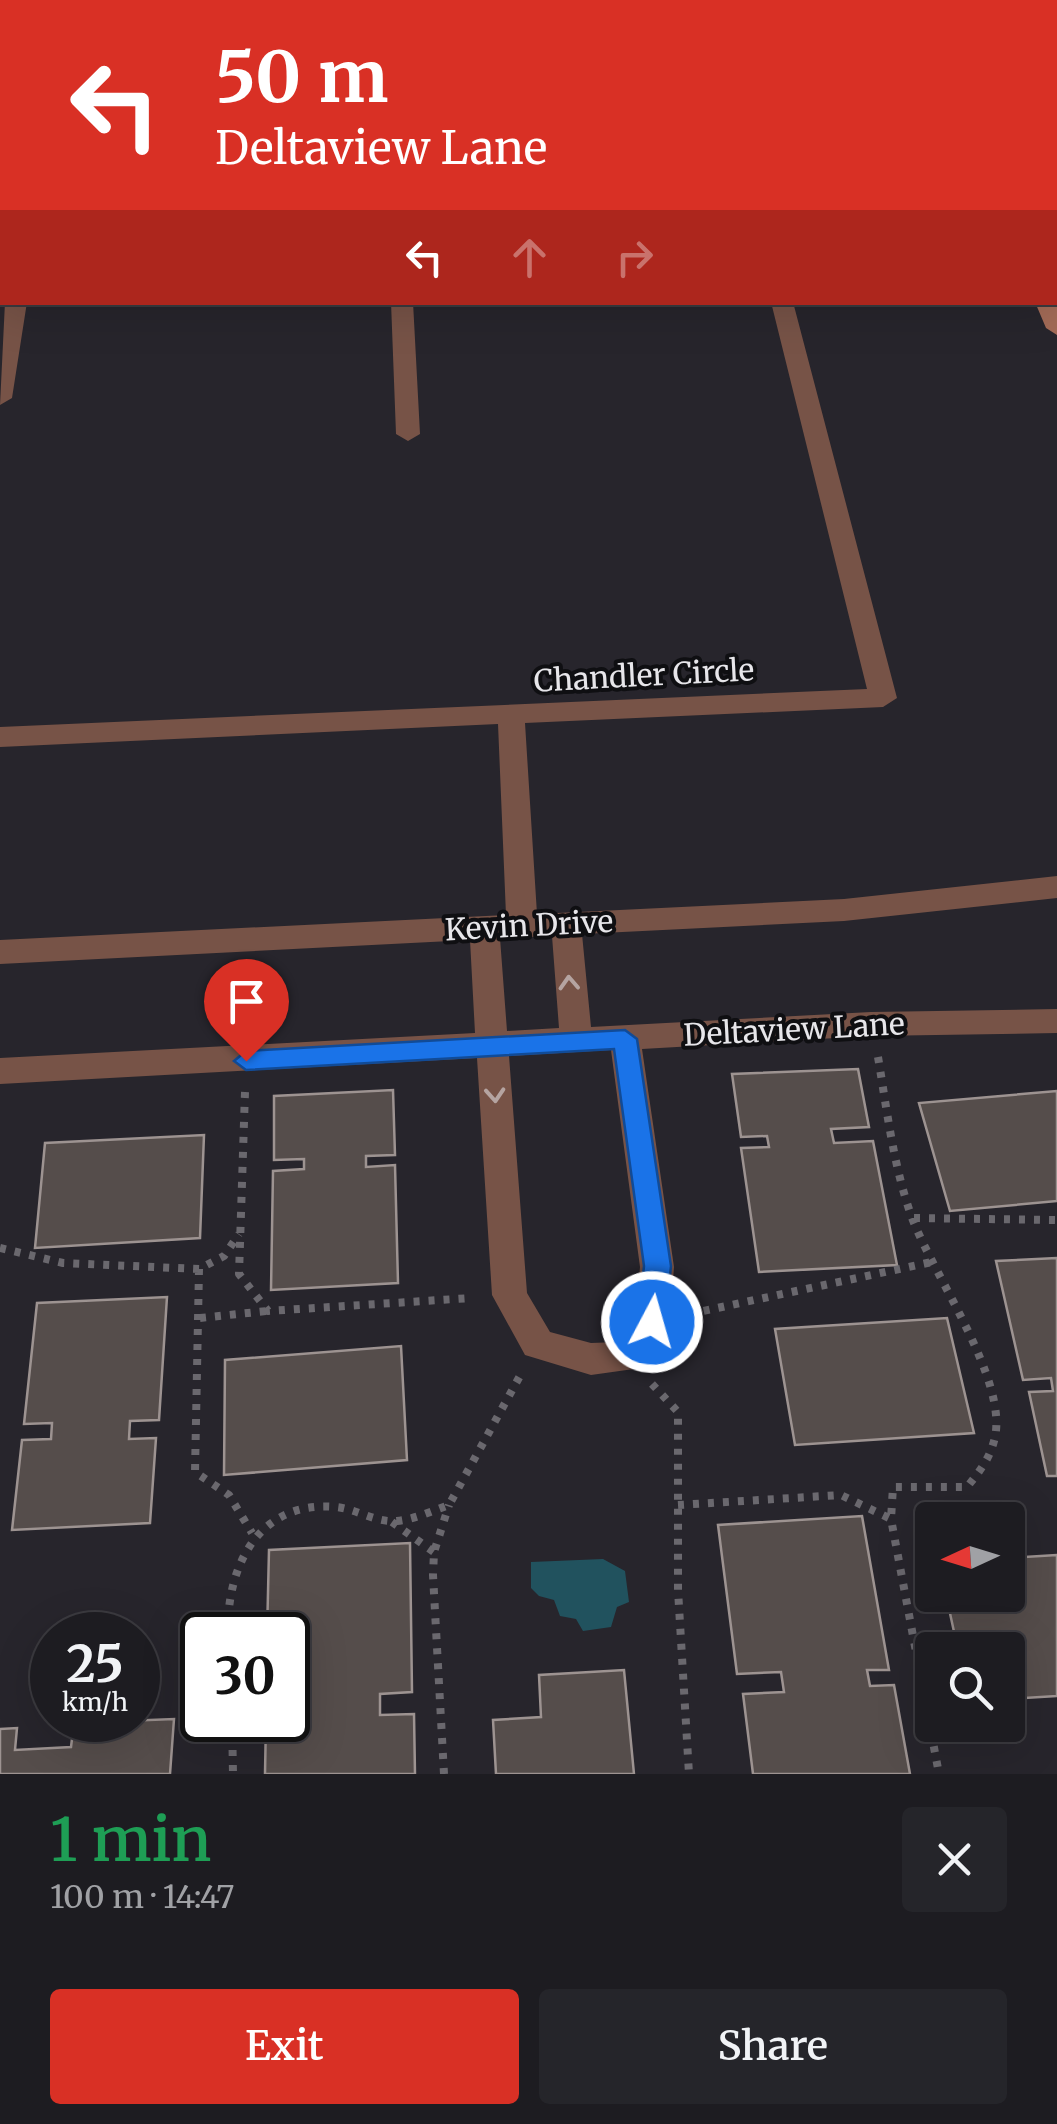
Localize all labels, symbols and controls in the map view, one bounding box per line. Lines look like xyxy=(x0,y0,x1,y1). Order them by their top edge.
text: 50 m xyxy=(215,33,388,121)
icon: left xyxy=(50,40,180,170)
text: Deltaview Lane xyxy=(215,120,547,176)
icon: left xyxy=(397,230,452,285)
icon: ahead xyxy=(502,230,557,285)
icon: right xyxy=(607,230,662,285)
street label: Chandler Circle xyxy=(533,650,755,700)
street label: Kevin Drive xyxy=(444,902,614,948)
pin xyxy=(204,959,289,1062)
icon: arrive xyxy=(219,974,274,1029)
one-way arrow xyxy=(559,975,580,991)
street label: Deltaview Lane xyxy=(682,1004,906,1054)
one-way arrow xyxy=(484,1087,505,1103)
position arrow xyxy=(600,1270,704,1374)
north arrow xyxy=(915,1502,1025,1612)
map controls xyxy=(915,1502,1025,1742)
speed limit sign: 30 xyxy=(180,1612,310,1742)
button: search xyxy=(915,1632,1025,1742)
text: 25 xyxy=(66,1633,124,1696)
text: km/h xyxy=(62,1686,128,1718)
text: 1 min xyxy=(50,1802,211,1877)
button: close xyxy=(902,1807,1007,1912)
text: 100 m · 14:47 xyxy=(50,1877,235,1917)
button: Exit xyxy=(50,1989,519,2104)
button: Share xyxy=(539,1989,1007,2104)

